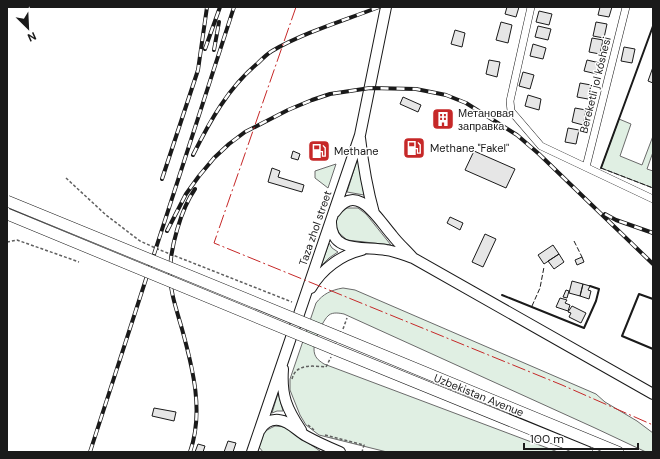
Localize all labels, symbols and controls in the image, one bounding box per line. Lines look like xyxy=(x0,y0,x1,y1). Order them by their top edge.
north arrow xyxy=(8,8,48,48)
text: N xyxy=(26,29,39,45)
street label: Bereketli jol kóshesi xyxy=(576,35,614,135)
building icon: Метановая заправка xyxy=(430,106,456,132)
place label: Метановая заправка xyxy=(458,106,514,133)
fuel station icon: Methane "Fakel" xyxy=(401,135,427,161)
fuel station icon: Methane xyxy=(306,138,332,164)
place label: Methane "Fakel" xyxy=(430,141,509,155)
place label: Methane xyxy=(334,144,379,158)
street label: Taza zhol street xyxy=(296,189,334,267)
street label: Uzbekistan Avenue xyxy=(432,371,526,419)
scale bar xyxy=(524,425,638,451)
text: 100 m xyxy=(530,431,564,447)

